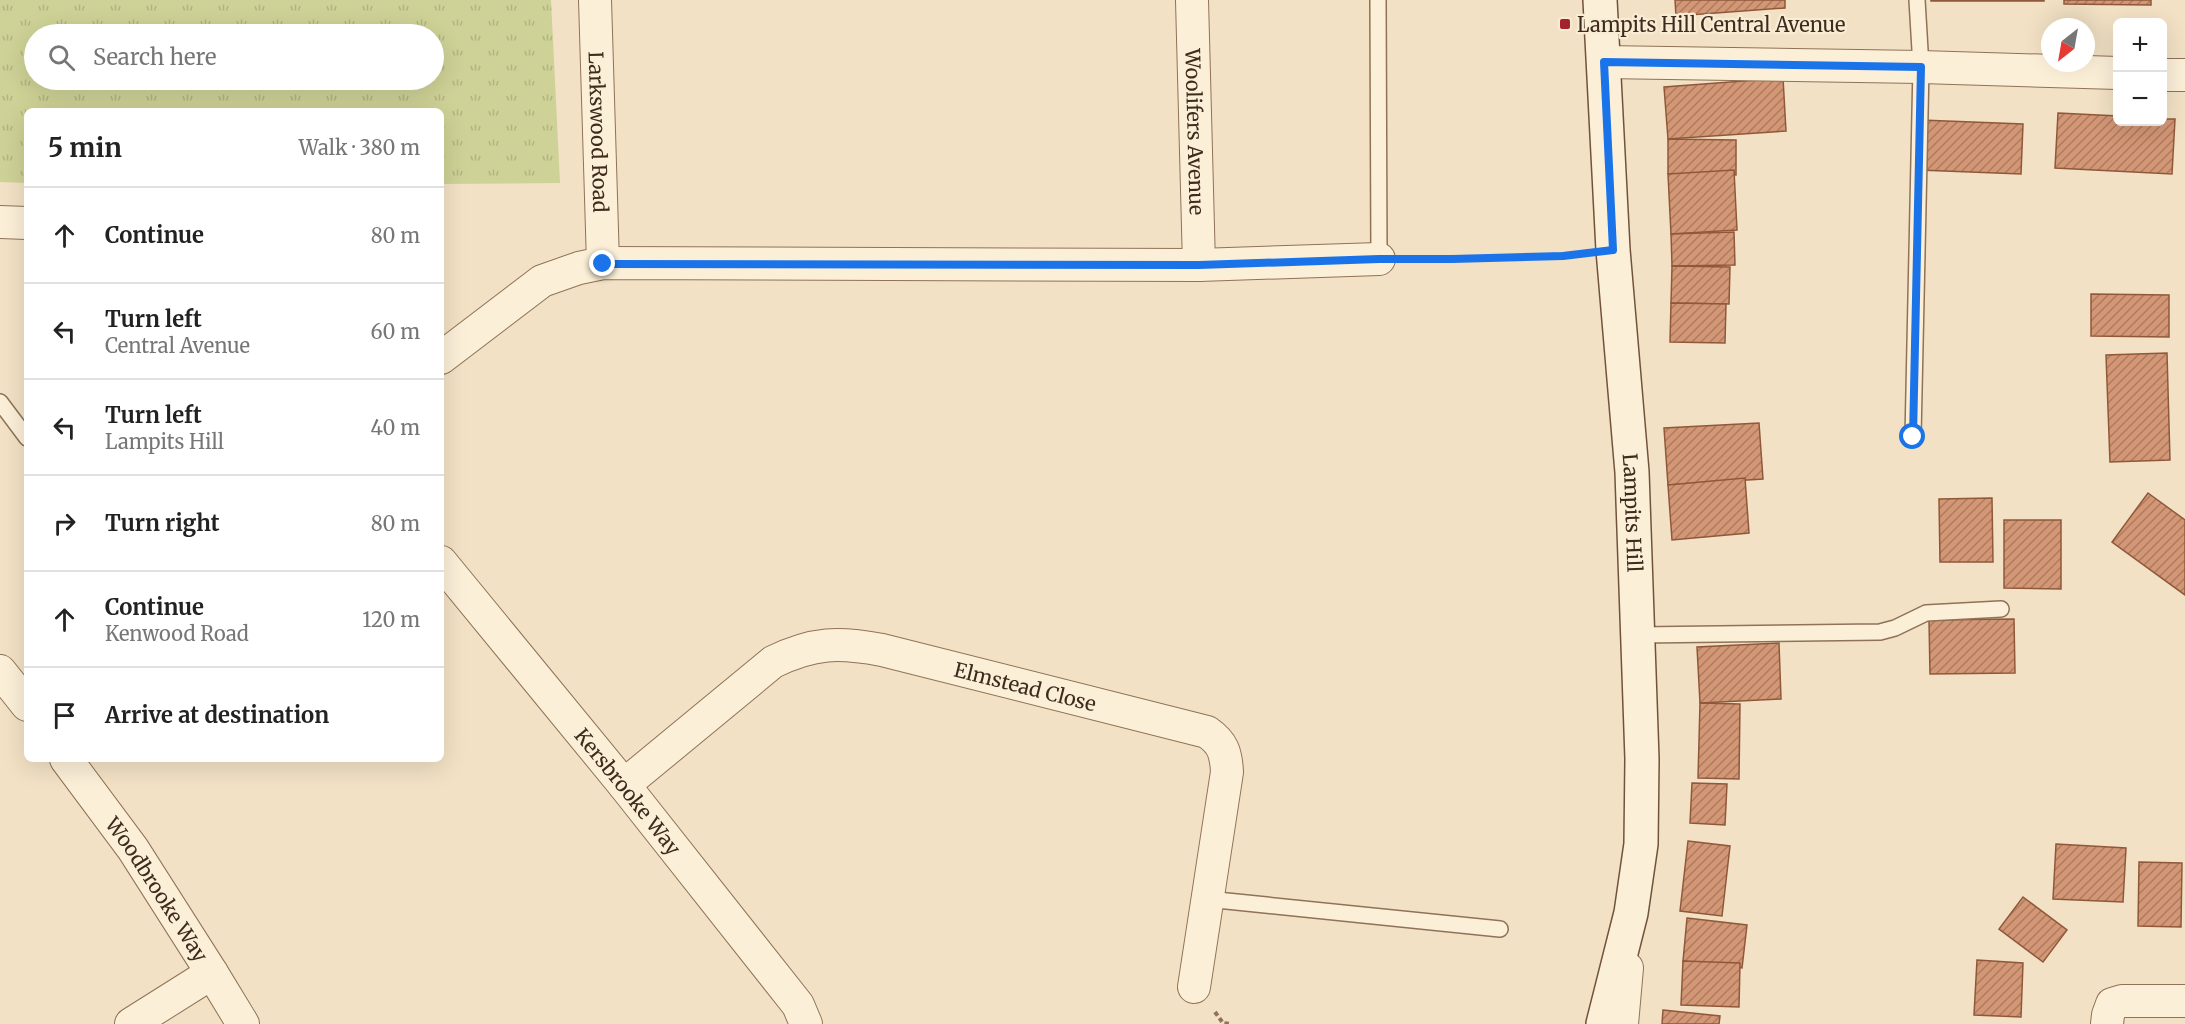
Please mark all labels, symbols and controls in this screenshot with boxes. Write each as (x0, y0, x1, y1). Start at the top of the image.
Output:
place label: Lampits Hill Central Avenue (1577, 12, 1845, 37)
marker: Lampits Hill Central Avenue (1558, 17, 1572, 31)
north arrow (2041, 18, 2095, 72)
map controls (2113, 18, 2167, 126)
button: + (2113, 18, 2167, 72)
search box (24, 24, 444, 90)
icon: search (45, 41, 78, 74)
text: Search here (93, 43, 216, 71)
street label: Woolifers Avenue (1181, 47, 1210, 216)
street label: Larkswood Road (584, 51, 614, 213)
button: − (2113, 72, 2167, 126)
text: 5 min (48, 131, 122, 164)
text: Walk · 380 m (299, 135, 420, 160)
icon: ahead (48, 219, 81, 252)
text: Continue (105, 221, 204, 249)
text: 80 m (371, 223, 420, 248)
route end (589, 250, 615, 276)
text: Turn left (105, 305, 202, 333)
icon: left (48, 315, 81, 348)
text: 60 m (370, 319, 420, 344)
text: Central Avenue (105, 333, 250, 358)
text: Turn left (105, 401, 202, 429)
icon: left (48, 411, 81, 444)
text: 40 m (370, 415, 420, 440)
route start (1899, 423, 1925, 449)
text: Lampits Hill (105, 429, 224, 454)
street label: Lampits Hill (1618, 452, 1648, 573)
icon: right (48, 507, 81, 540)
text: Turn right (105, 509, 219, 537)
text: 80 m (371, 511, 420, 536)
text: Continue (105, 593, 204, 621)
icon: ahead (48, 603, 81, 636)
text: 120 m (362, 607, 420, 632)
text: Kenwood Road (105, 621, 249, 646)
street label: Elmstead Close (952, 656, 1099, 716)
icon: arrive (48, 699, 81, 732)
text: Arrive at destination (105, 701, 329, 729)
street label: Kersbrooke Way (570, 723, 687, 860)
street label: Woodbrooke Way (100, 811, 214, 966)

